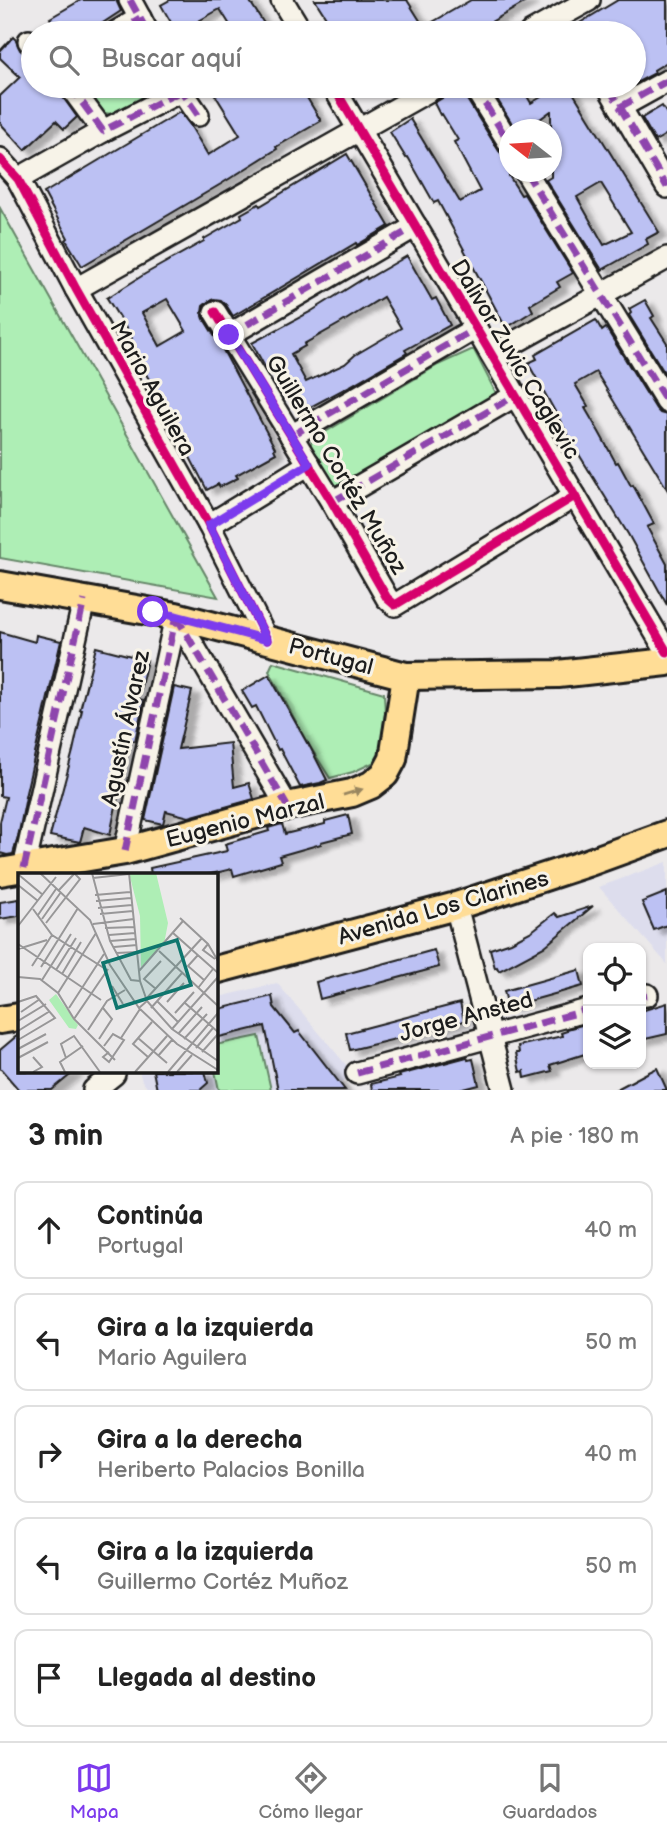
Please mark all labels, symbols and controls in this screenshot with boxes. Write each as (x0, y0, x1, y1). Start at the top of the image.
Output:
search box (21, 21, 646, 98)
icon: search (45, 41, 83, 79)
text: Buscar aquí (101, 44, 242, 75)
north arrow (499, 119, 562, 182)
street label: Dalivor Zuvic Caglevic (444, 254, 586, 465)
street label: Mario Aguilera (103, 316, 201, 461)
route end (213, 319, 244, 350)
street label: Guillermo Cortéz Muñoz (260, 350, 413, 580)
route start (137, 596, 168, 627)
street label: Portugal (285, 632, 376, 682)
street label: Agustín Álvarez (96, 647, 156, 809)
one-way arrow (342, 786, 363, 796)
street label: Eugenio Marzal (163, 788, 327, 854)
street label: Avenida Los Clarines (335, 864, 552, 951)
inset map (18, 873, 217, 1072)
map controls (583, 943, 646, 1069)
button: locate (583, 943, 646, 1006)
street label: Jorge Ansted (396, 986, 536, 1048)
button: layers (583, 1006, 646, 1069)
text: 3 min (28, 1118, 103, 1154)
text: A pie · 180 m (510, 1122, 639, 1150)
text: Continúa (97, 1201, 204, 1232)
icon: ahead (30, 1211, 68, 1249)
text: 40 m (584, 1216, 637, 1244)
text: Portugal (97, 1232, 183, 1260)
text: Gira a la izquierda (97, 1313, 314, 1344)
icon: left (30, 1323, 68, 1361)
text: 50 m (585, 1328, 637, 1356)
text: Mario Aguilera (97, 1344, 247, 1372)
text: Gira a la derecha (97, 1425, 303, 1456)
icon: right (30, 1435, 68, 1473)
text: 40 m (584, 1440, 637, 1468)
text: Heriberto Palacios Bonilla (97, 1456, 365, 1484)
text: Gira a la izquierda (97, 1537, 314, 1568)
icon: left (30, 1547, 68, 1585)
text: 50 m (585, 1552, 637, 1580)
text: Guillermo Cortéz Muñoz (97, 1568, 348, 1596)
icon: arrive (30, 1659, 68, 1697)
text: Llegada al destino (97, 1663, 316, 1694)
tab: Mapa (70, 1759, 119, 1824)
tab: Cómo llegar (258, 1759, 363, 1824)
tab: Guardados (502, 1759, 597, 1824)

